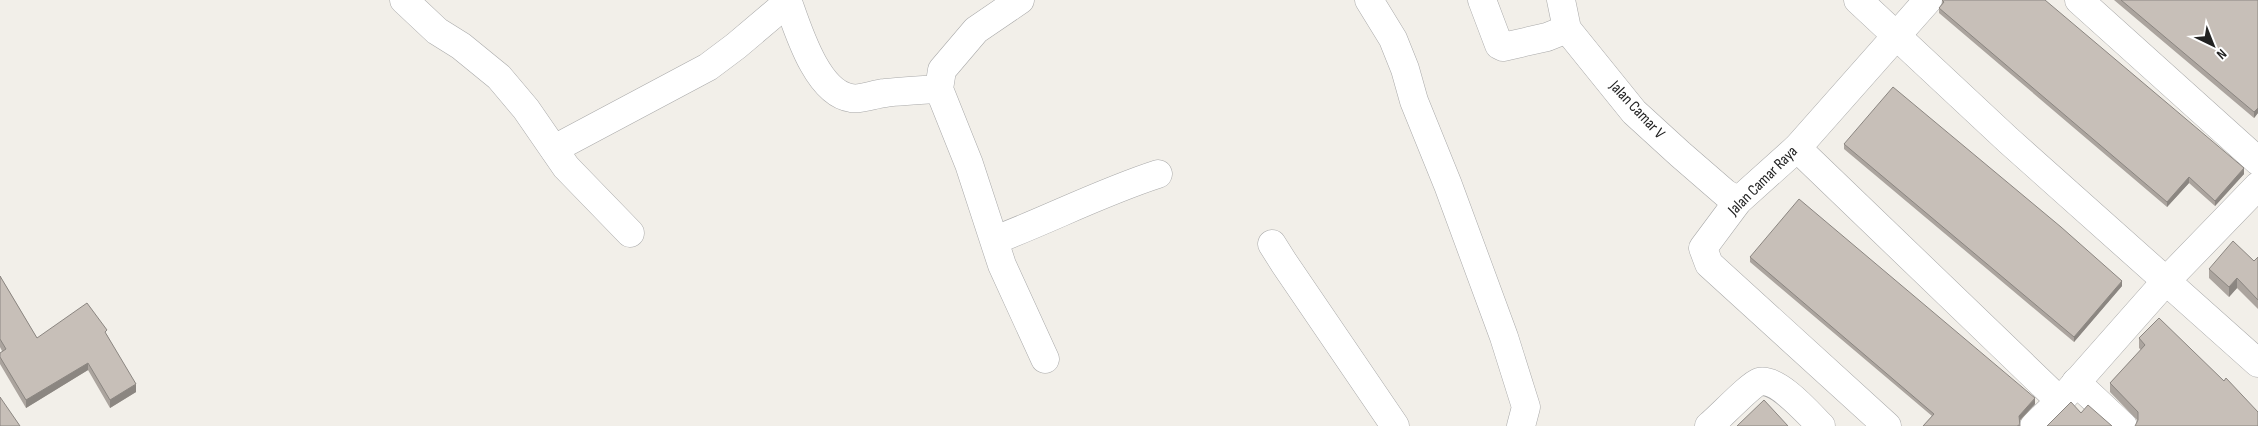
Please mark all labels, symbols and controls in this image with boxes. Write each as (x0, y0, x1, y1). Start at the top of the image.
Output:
north arrow (2188, 20, 2238, 70)
text: N (2213, 45, 2230, 63)
street label: Jalan Camar V (1605, 76, 1669, 144)
street label: Jalan Camar Raya (1724, 142, 1802, 220)

